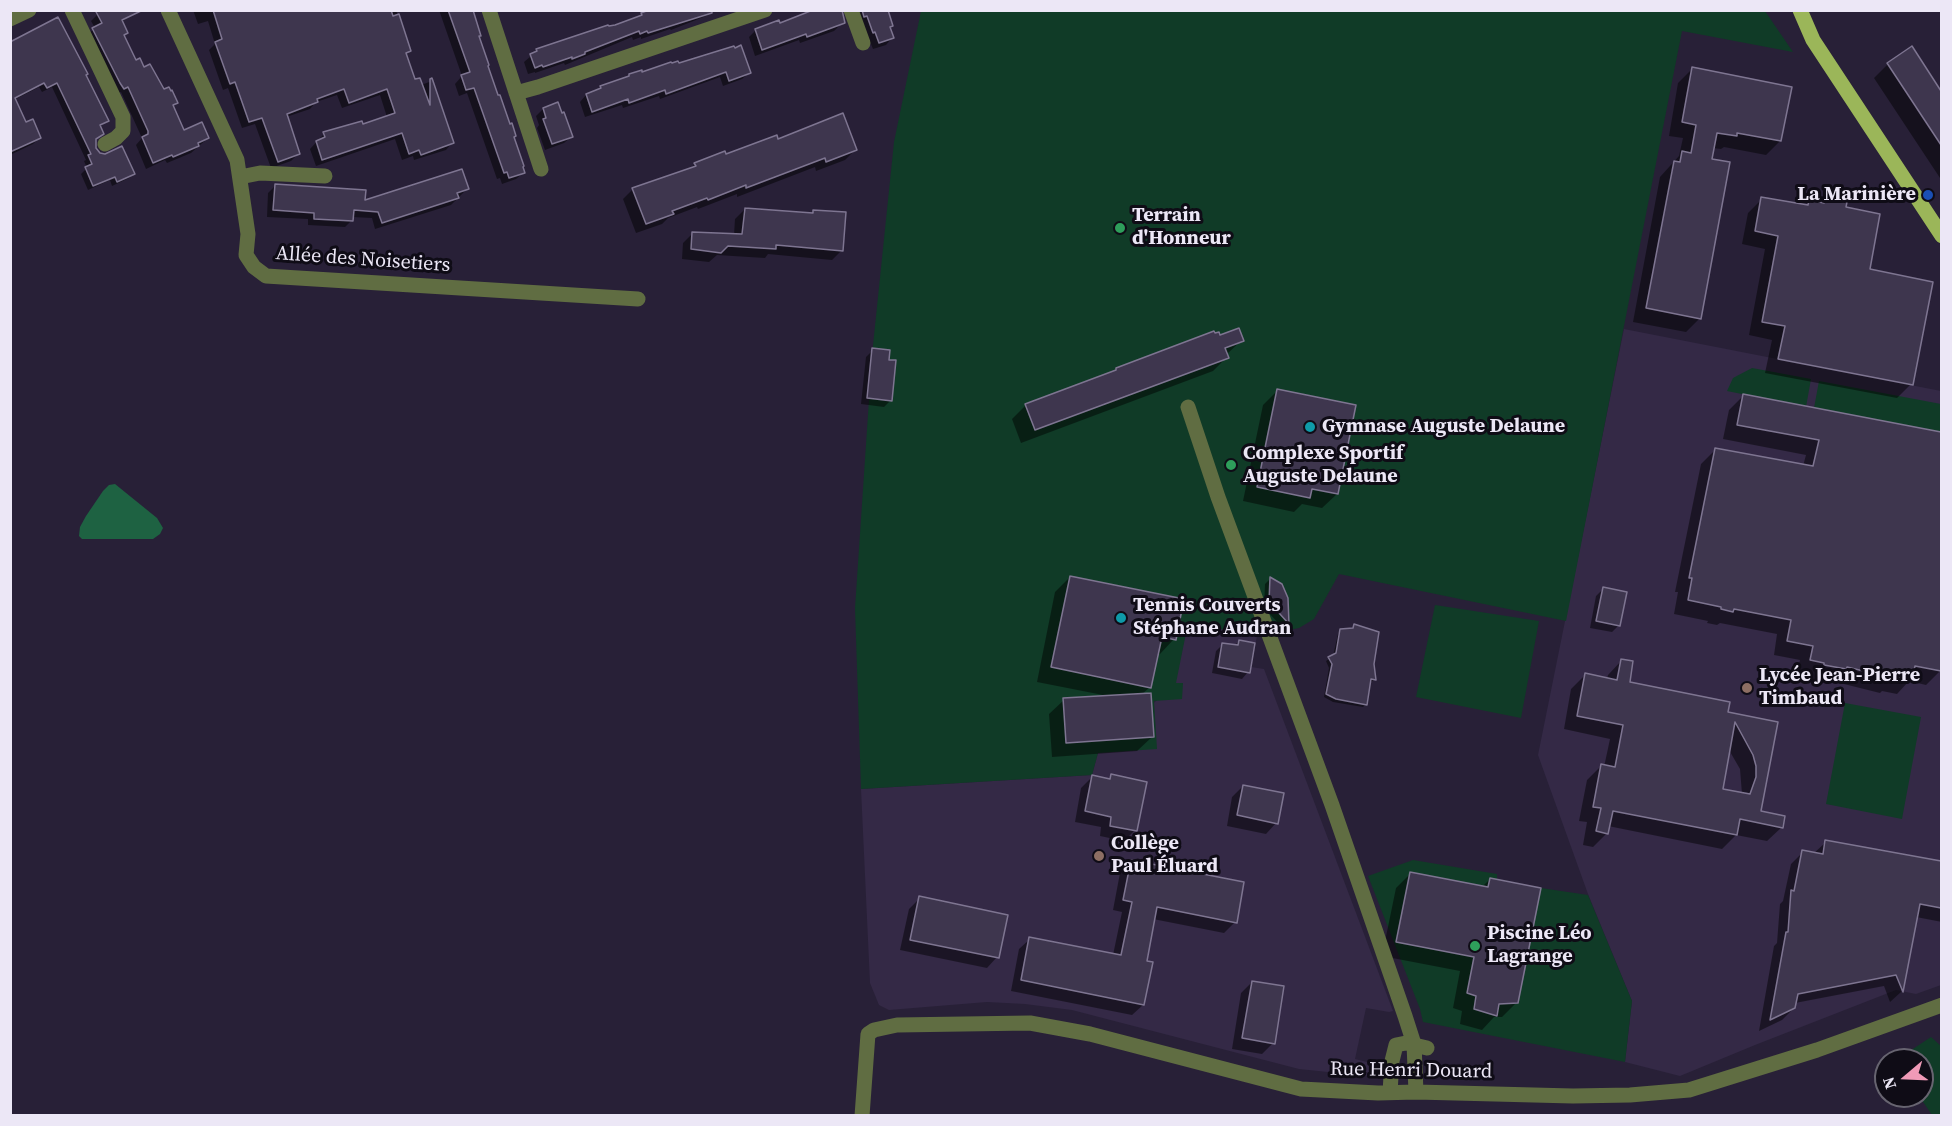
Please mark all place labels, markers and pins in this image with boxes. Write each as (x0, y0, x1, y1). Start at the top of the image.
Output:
place label: La Marinière (1797, 183, 1916, 207)
marker: La Marinière (1921, 188, 1935, 202)
place label: Terrain d'Honneur (1132, 204, 1231, 251)
marker: Terrain d'Honneur (1113, 221, 1127, 235)
place label: Gymnase Auguste Delaune (1322, 415, 1565, 439)
marker: Gymnase Auguste Delaune (1303, 420, 1317, 434)
place label: Complexe Sportif Auguste Delaune (1243, 442, 1403, 489)
marker: Complexe Sportif Auguste Delaune (1224, 458, 1238, 472)
place label: Tennis Couverts Stéphane Audran (1133, 594, 1291, 641)
marker: Tennis Couverts Stéphane Audran (1114, 611, 1128, 625)
place label: Lycée Jean-Pierre Timbaud (1759, 664, 1920, 711)
marker: Lycée Jean-Pierre Timbaud (1740, 681, 1754, 695)
place label: Collège Paul Éluard (1111, 832, 1218, 879)
marker: Collège Paul Éluard (1092, 849, 1106, 863)
place label: Piscine Léo Lagrange (1487, 922, 1592, 969)
marker: Piscine Léo Lagrange (1468, 939, 1482, 953)

